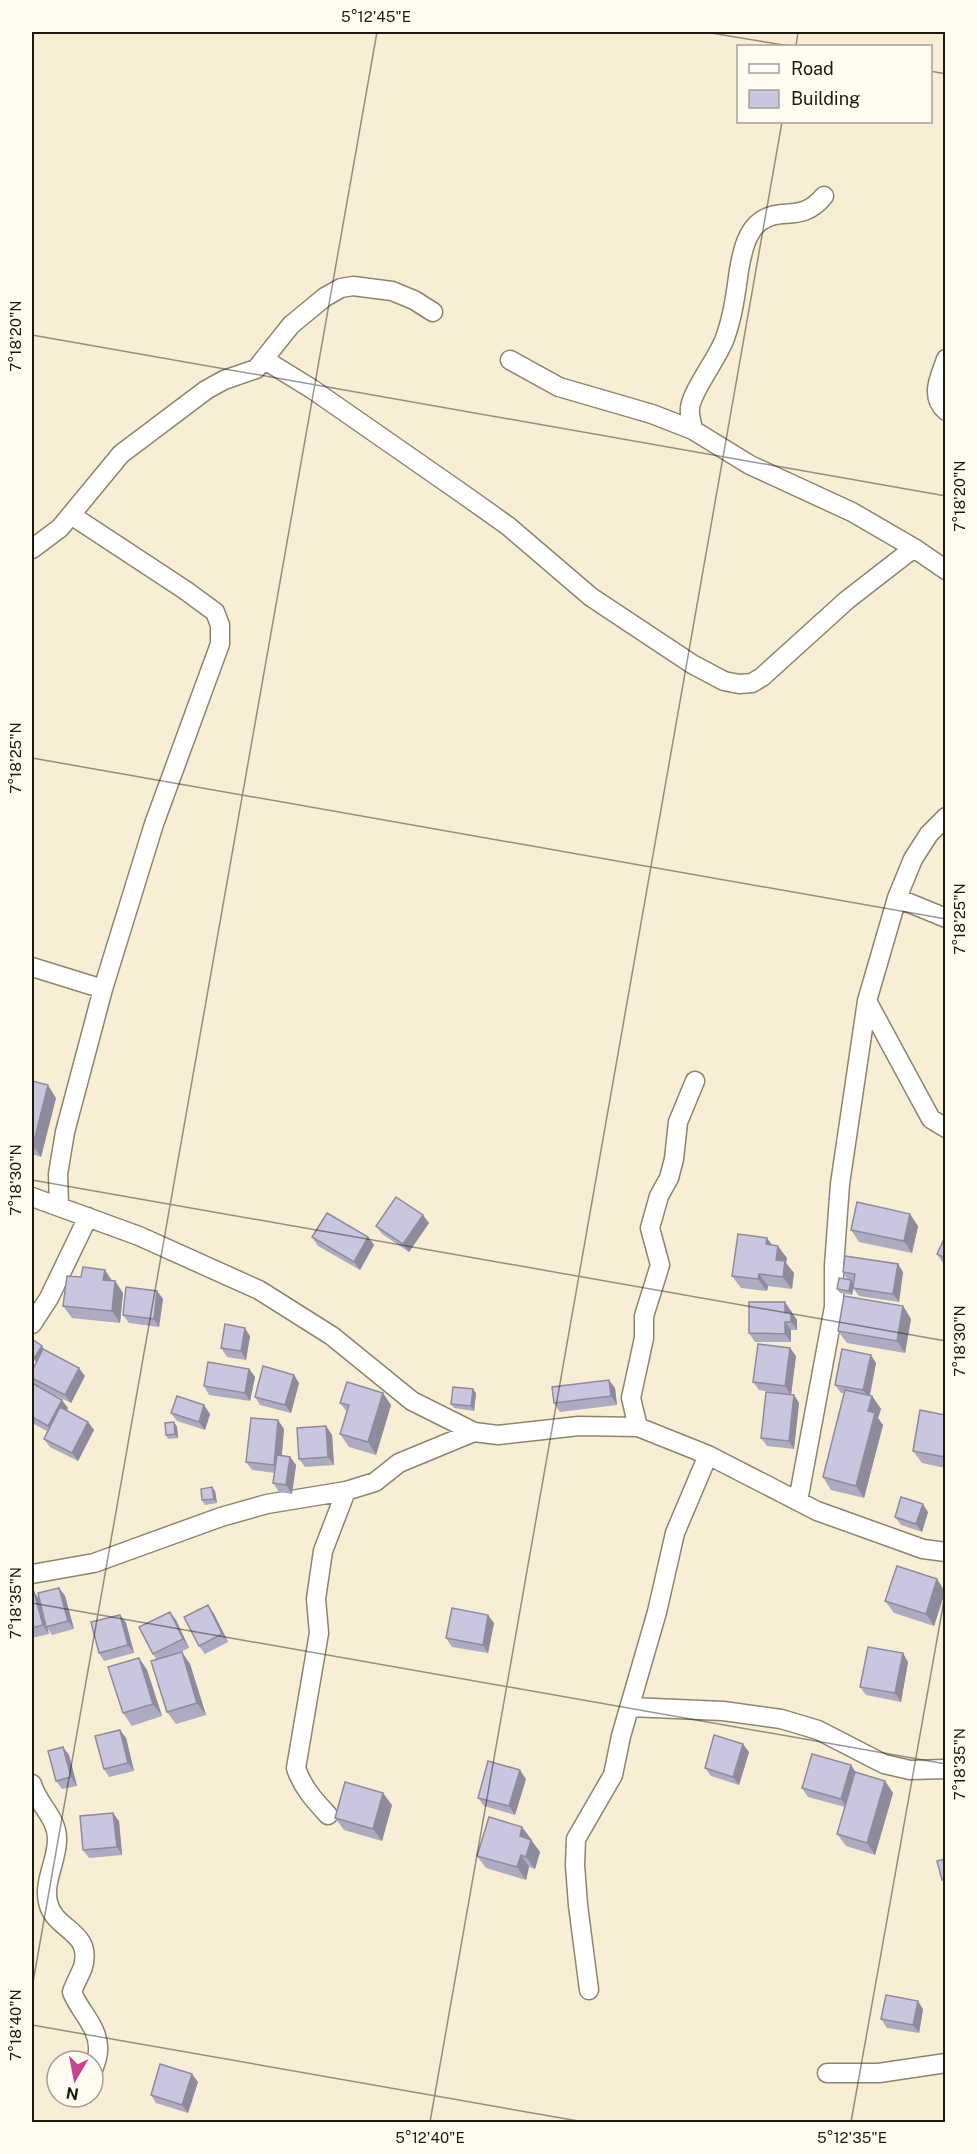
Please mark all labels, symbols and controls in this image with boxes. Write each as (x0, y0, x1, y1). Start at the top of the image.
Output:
text: 5°12'45"E (341, 8, 411, 25)
legend (737, 45, 932, 123)
text: Road (791, 58, 834, 79)
text: Building (791, 88, 860, 109)
text: 7°18'20"N (7, 300, 24, 372)
text: 7°18'20"N (951, 460, 968, 532)
text: 7°18'25"N (7, 722, 24, 794)
text: 7°18'25"N (951, 883, 968, 955)
text: 7°18'30"N (7, 1144, 24, 1216)
text: 7°18'30"N (951, 1305, 968, 1377)
text: 7°18'35"N (7, 1567, 24, 1639)
text: 7°18'35"N (951, 1728, 968, 1800)
text: 7°18'40"N (7, 1989, 24, 2061)
north arrow (45, 2049, 105, 2109)
text: N (65, 2083, 80, 2104)
text: 5°12'40"E (395, 2129, 465, 2146)
text: 5°12'35"E (817, 2129, 887, 2146)

